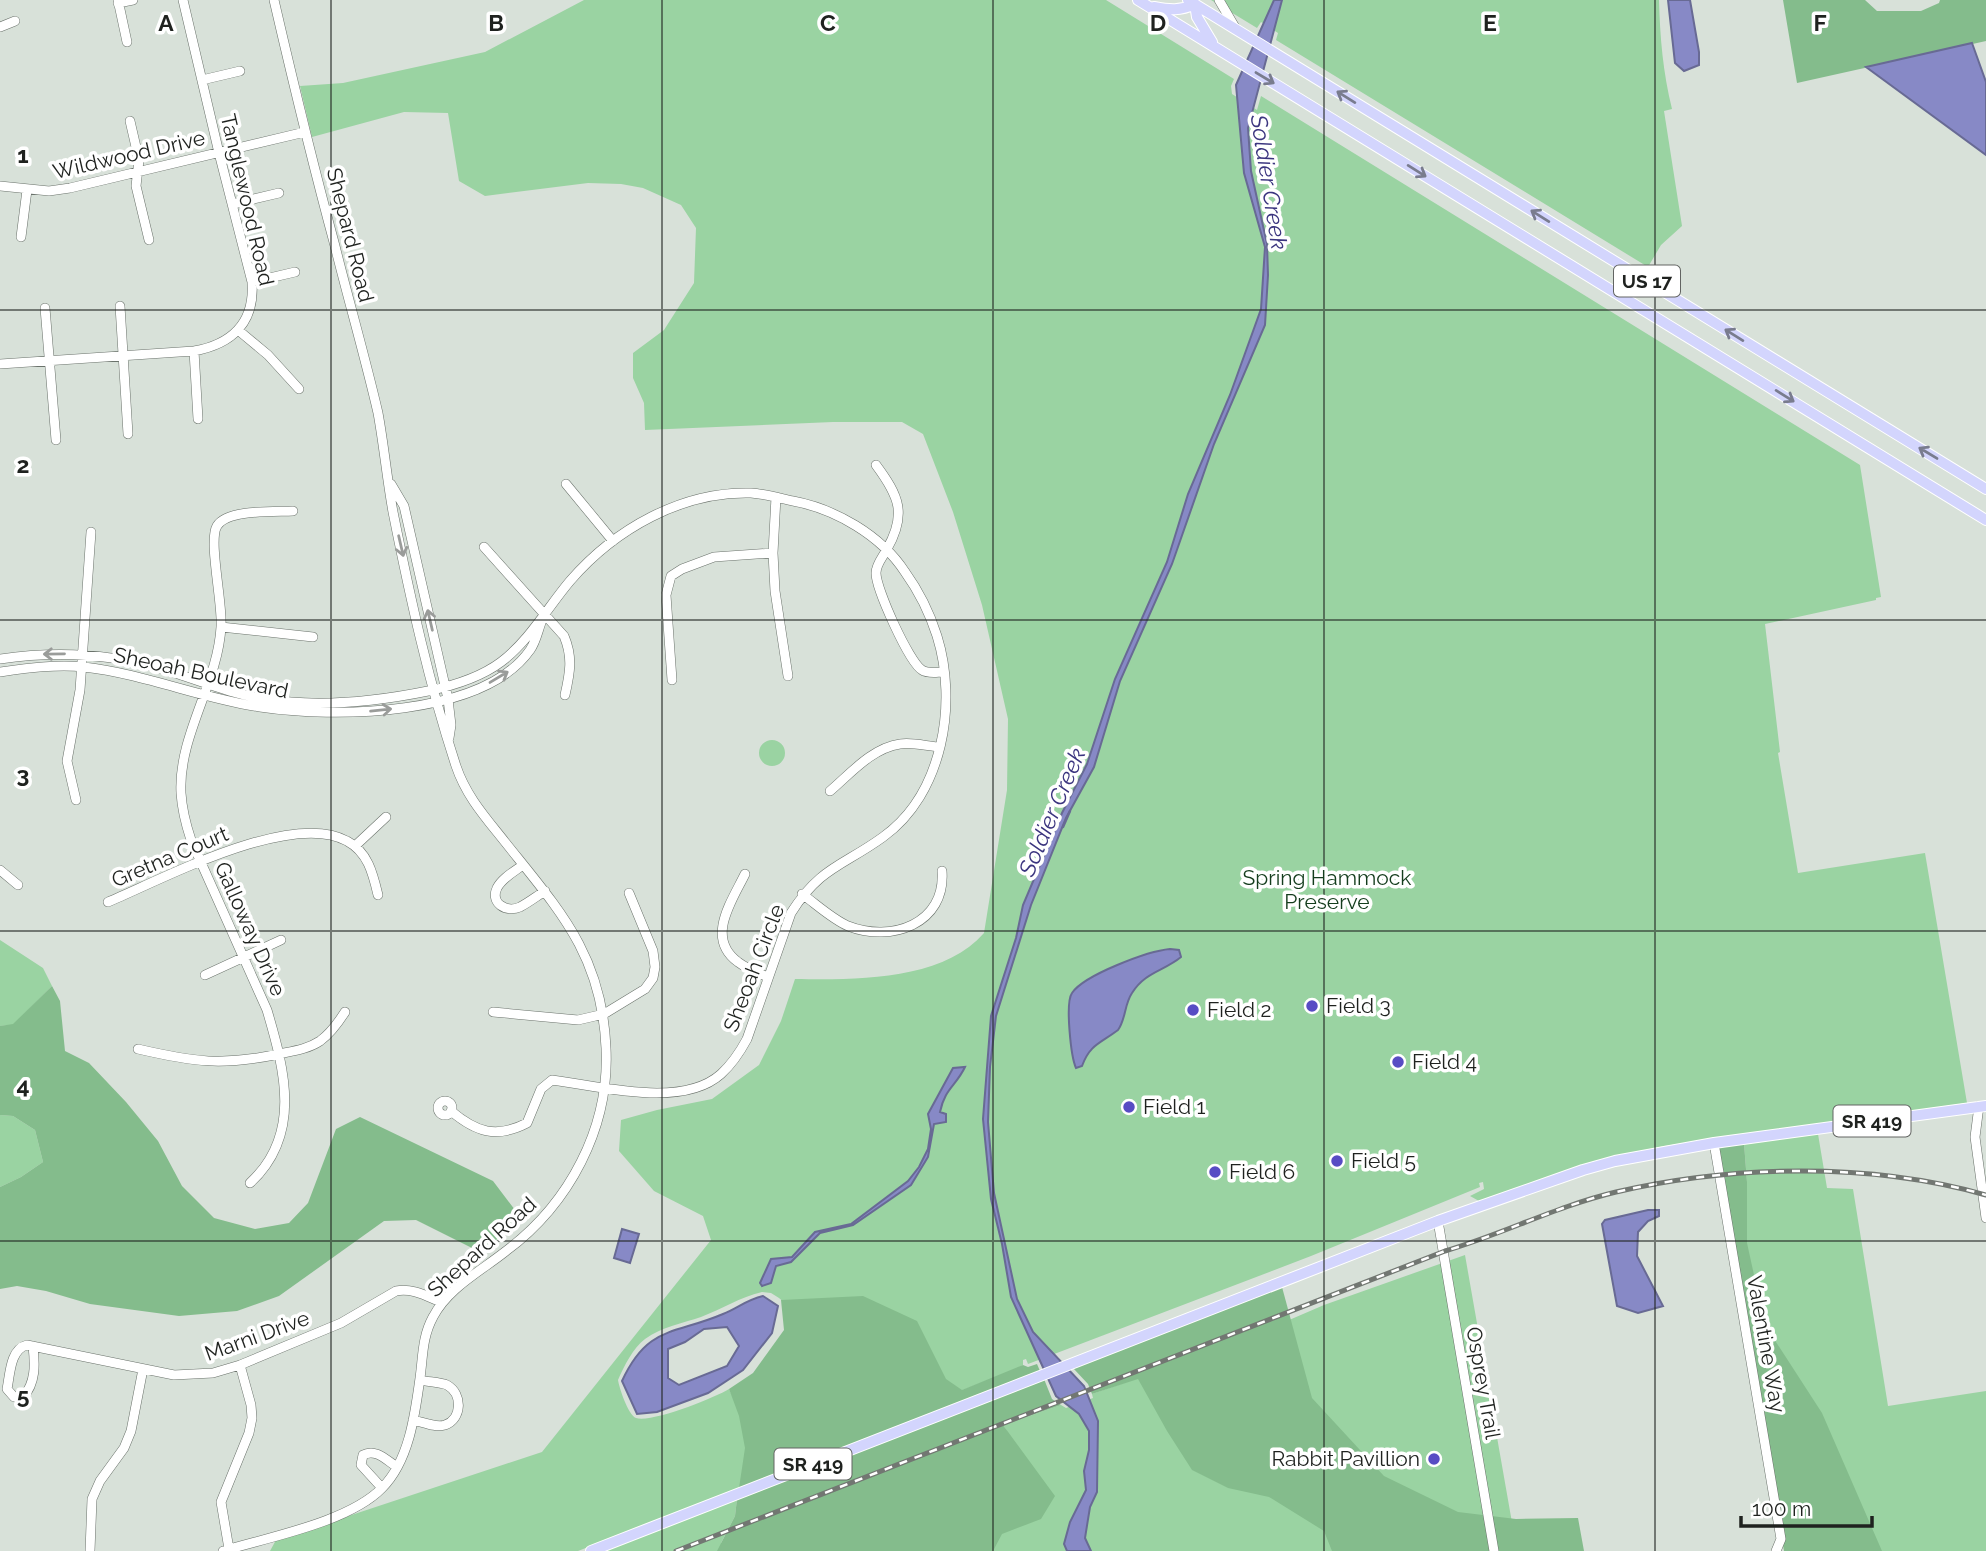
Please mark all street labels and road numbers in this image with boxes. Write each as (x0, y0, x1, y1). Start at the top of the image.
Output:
street label: Tanglewood Road (216, 112, 279, 288)
street label: Wildwood Drive (50, 125, 207, 184)
street label: Shepard Road (322, 165, 379, 305)
road number: US 17 (1614, 266, 1680, 296)
street label: Sheoah Boulevard (111, 642, 291, 703)
street label: Gretna Court (108, 821, 232, 892)
street label: Galloway Drive (210, 858, 291, 1000)
street label: Sheoah Circle (718, 901, 789, 1035)
road number: SR 419 (1834, 1106, 1910, 1136)
street label: Shepard Road (422, 1191, 541, 1302)
street label: Valentine Way (1742, 1273, 1791, 1415)
street label: Marni Drive (201, 1305, 313, 1366)
street label: Osprey Trail (1461, 1325, 1506, 1441)
road number: SR 419 (774, 1448, 852, 1480)

